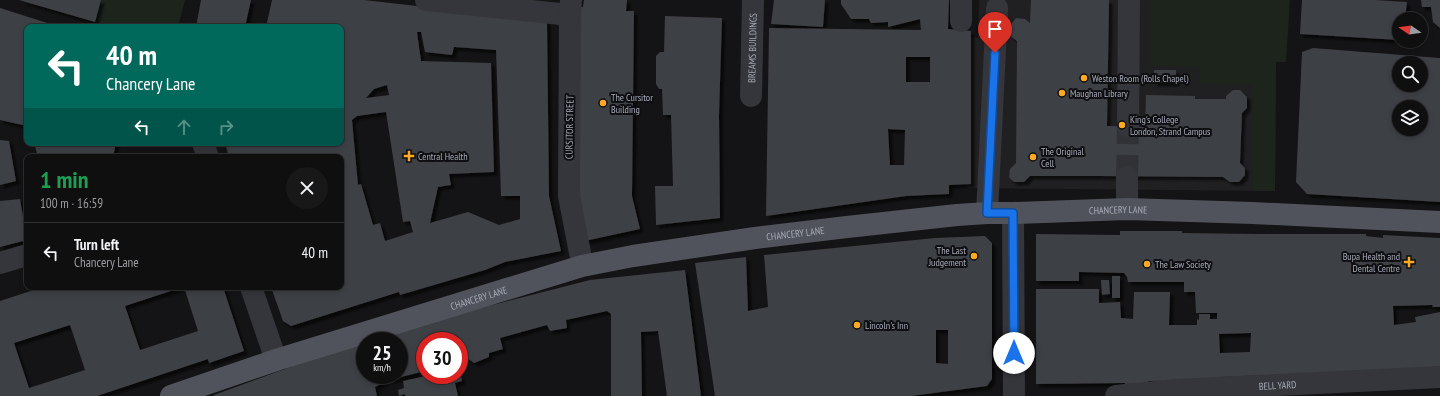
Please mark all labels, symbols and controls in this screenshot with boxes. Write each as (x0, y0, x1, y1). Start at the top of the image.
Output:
pin (978, 12, 1012, 53)
north arrow (1392, 12, 1428, 48)
map controls (1392, 12, 1428, 136)
street label: BREAMS BUILDINGS (745, 13, 760, 83)
icon: arrive (984, 18, 1006, 40)
text: 40 m (106, 36, 157, 73)
icon: left (40, 40, 92, 92)
button: search (1392, 56, 1428, 92)
text: Chancery Lane (106, 72, 196, 95)
place label: Weston Room (Rolls Chapel) (1092, 72, 1189, 85)
marker: Weston Room (Rolls Chapel) (1079, 73, 1089, 83)
place label: Maughan Library (1070, 87, 1128, 100)
marker: Maughan Library (1057, 88, 1067, 98)
place label: The Cursitor Building (611, 91, 653, 116)
street label: CURSITOR STREET (562, 94, 577, 159)
marker: The Cursitor Building (598, 98, 608, 108)
button: layers (1392, 100, 1428, 136)
place label: King's College London, Strand Campus (1130, 113, 1211, 138)
icon: left (131, 116, 153, 138)
icon: ahead (173, 116, 195, 138)
icon: right (215, 116, 237, 138)
marker: King's College London, Strand Campus (1117, 120, 1127, 130)
place label: The Original Cell (1041, 145, 1084, 170)
marker: Central Health (403, 150, 415, 162)
place label: Central Health (418, 150, 468, 163)
marker: The Original Cell (1028, 152, 1038, 162)
text: 1 min (40, 164, 88, 195)
button: close (286, 167, 328, 209)
text: 100 m · 16:59 (40, 195, 103, 212)
street label: CHANCERY LANE (1089, 203, 1148, 217)
street label: CHANCERY LANE (766, 224, 825, 244)
text: Turn left (74, 235, 119, 254)
icon: left (40, 242, 62, 264)
text: 40 m (302, 243, 328, 262)
place label: The Last Judgement (928, 244, 966, 269)
place label: Bupa Health and Dental Centre (1343, 250, 1400, 275)
marker: The Last Judgement (969, 251, 979, 261)
text: Chancery Lane (74, 254, 139, 271)
marker: Bupa Health and Dental Centre (1403, 256, 1415, 268)
place label: The Law Society (1155, 258, 1211, 271)
marker: The Law Society (1142, 259, 1152, 269)
street label: CHANCERY LANE (449, 283, 509, 313)
place label: Lincoln's Inn (865, 319, 908, 332)
marker: Lincoln's Inn (852, 320, 862, 330)
speed limit sign: 30 (416, 332, 468, 384)
position arrow (993, 332, 1035, 374)
text: 25 (372, 340, 392, 366)
text: km/h (373, 361, 391, 374)
street label: BELL YARD (1258, 378, 1297, 393)

